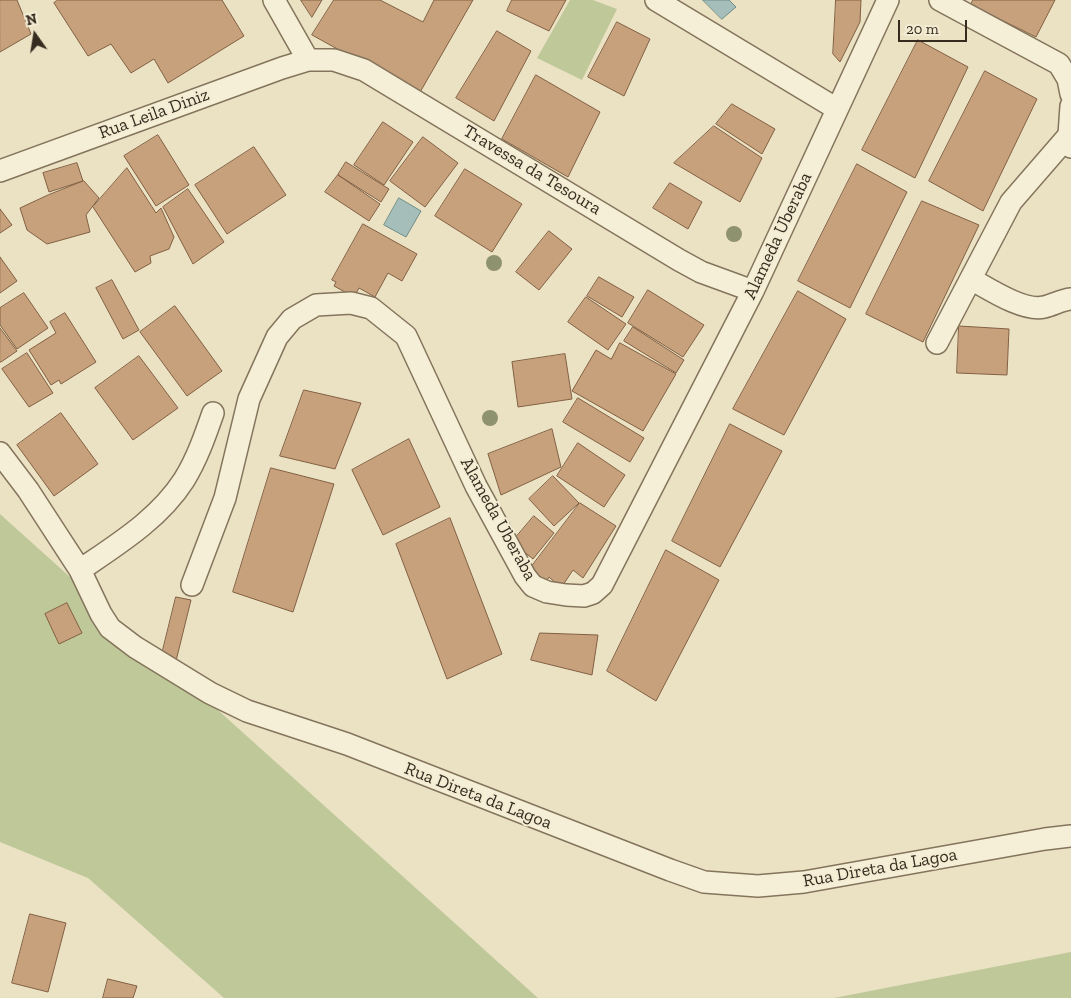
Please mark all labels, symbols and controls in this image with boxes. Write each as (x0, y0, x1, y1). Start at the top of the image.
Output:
north arrow (10, 10, 60, 60)
text: N (24, 10, 39, 29)
scale bar (901, 10, 970, 42)
text: 20 m (906, 20, 939, 38)
street label: Rua Leila Diniz (96, 84, 212, 144)
street label: Travessa da Tesoura (459, 120, 605, 220)
street label: Alameda Uberaba (739, 169, 817, 303)
street label: Alameda Uberaba (455, 454, 541, 584)
street label: Rua Direta da Lagoa (401, 758, 555, 834)
street label: Rua Direta da Lagoa (801, 844, 959, 892)

